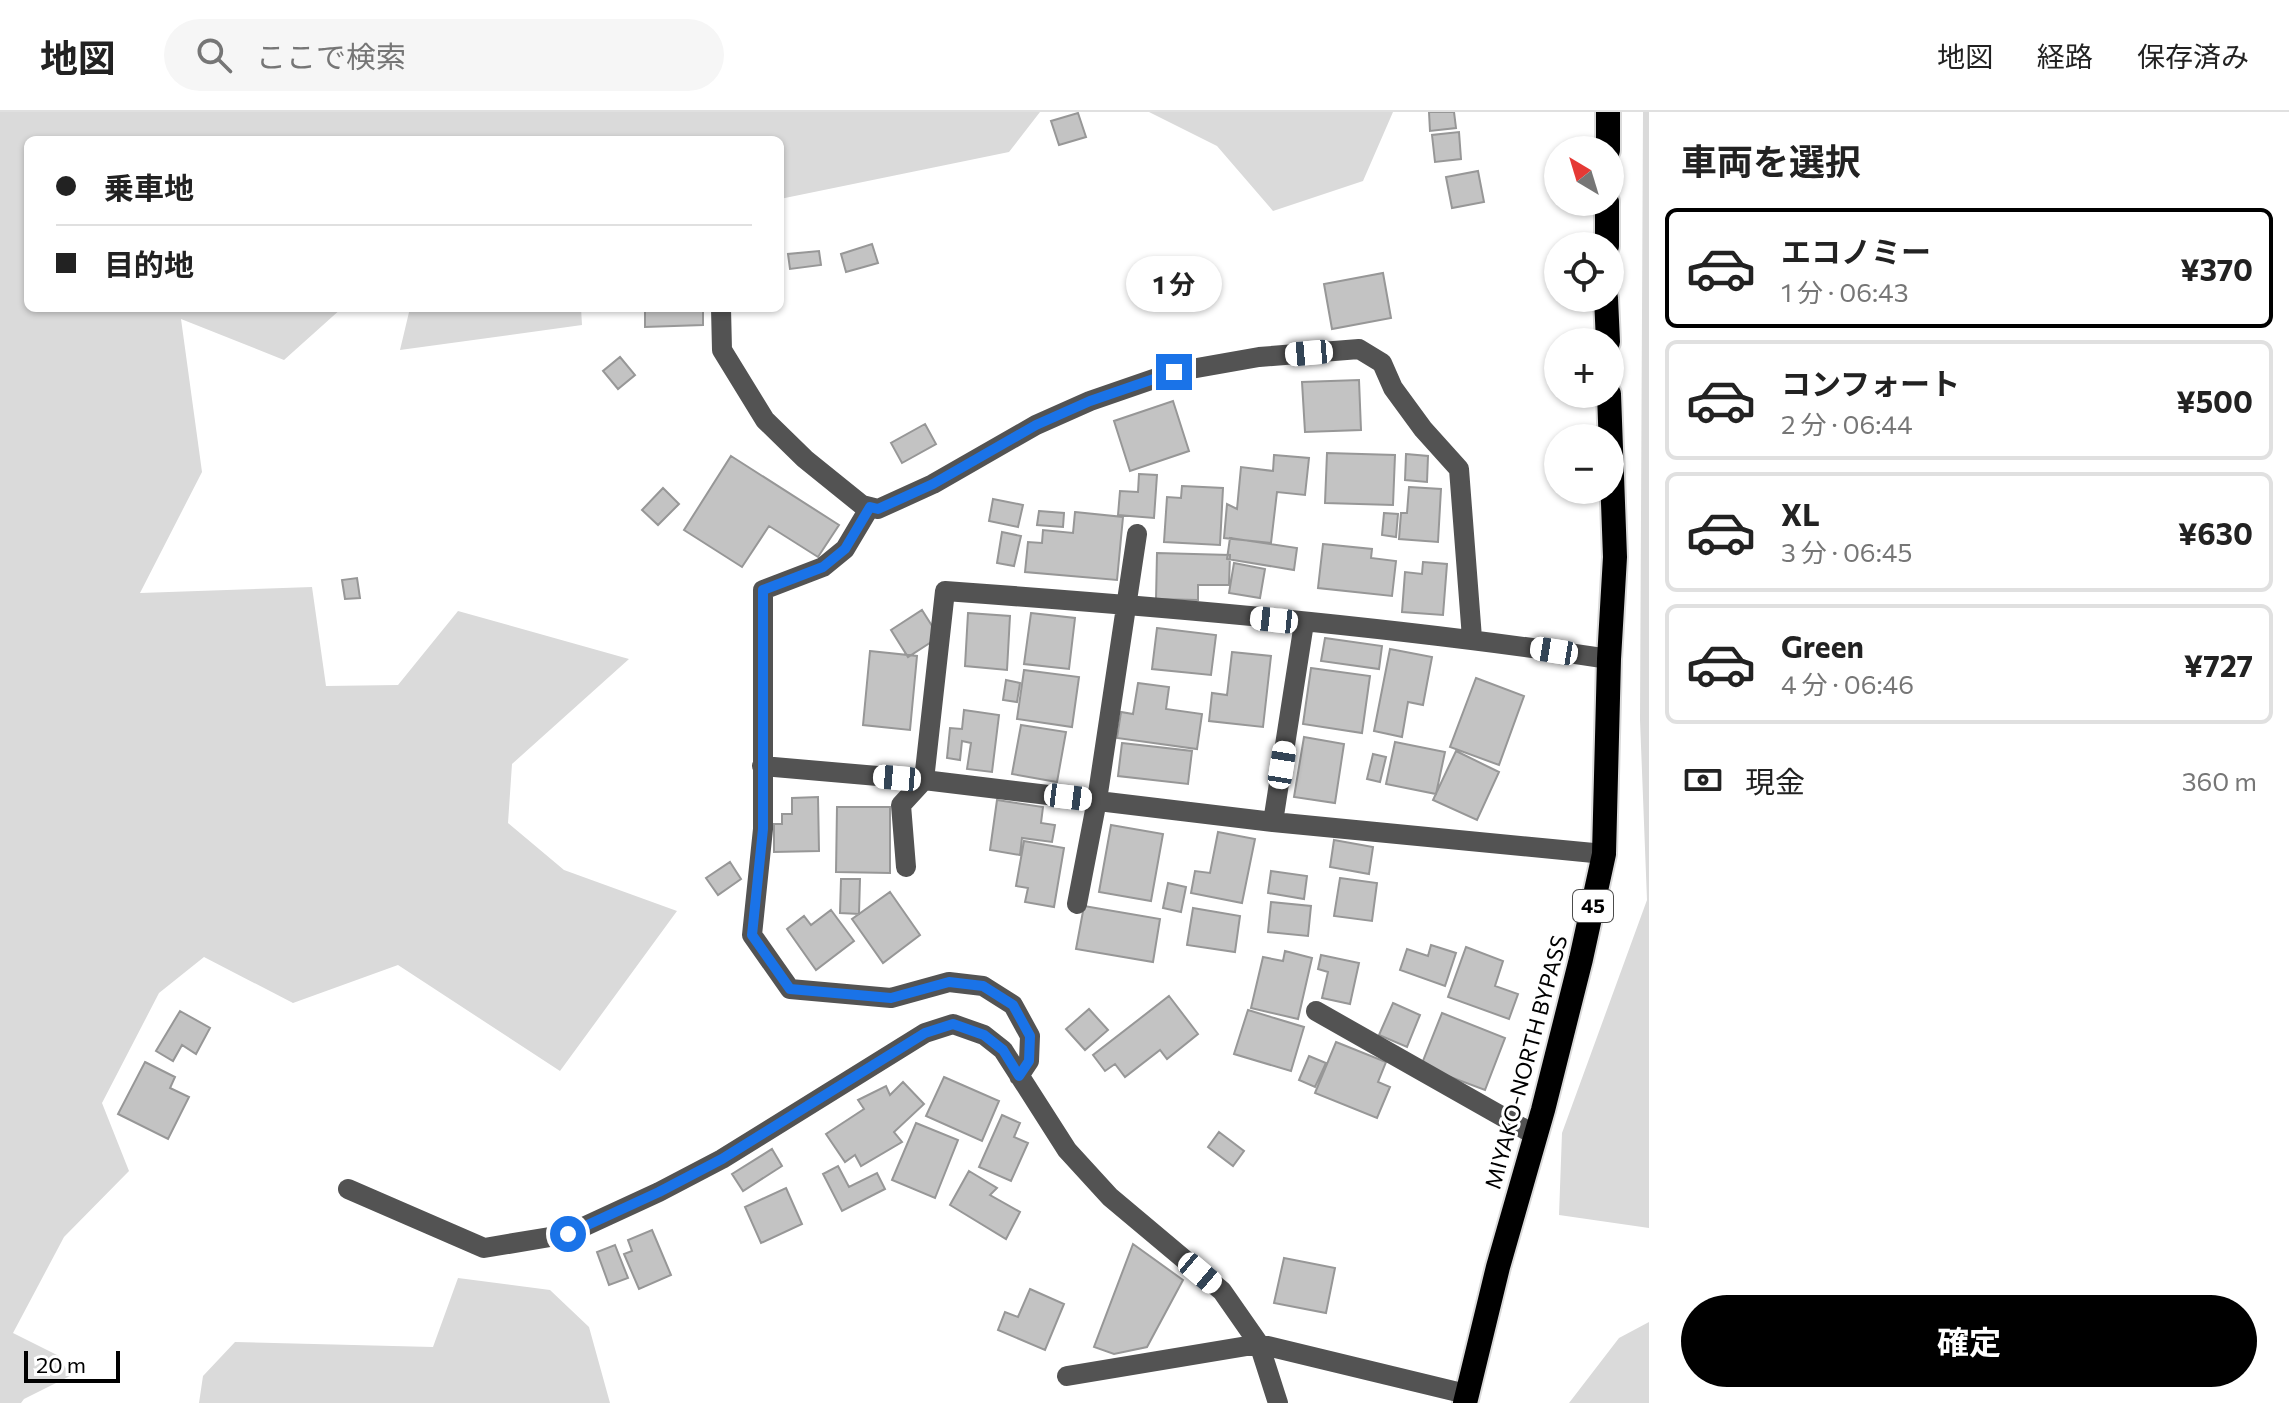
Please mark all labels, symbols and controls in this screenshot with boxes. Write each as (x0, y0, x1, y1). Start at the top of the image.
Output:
search box (164, 19, 724, 91)
text: 地図 (40, 33, 116, 80)
icon: search (192, 33, 236, 77)
text: ここで検索 (256, 37, 406, 74)
text: 地図 (1937, 39, 1993, 73)
text: 経路 (2037, 39, 2093, 73)
text: 保存済み (2137, 39, 2249, 73)
north arrow (1544, 136, 1624, 216)
map controls (1544, 136, 1624, 504)
text: 車両を選択 (1681, 138, 1861, 182)
text: 乗車地 (104, 168, 194, 205)
button: locate (1544, 232, 1624, 312)
icon: car (1685, 232, 1757, 304)
text: エコノミー (1781, 232, 1931, 269)
text: 目的地 (104, 245, 194, 282)
text: ¥370 (2180, 250, 2253, 287)
callout: 1 分 (1126, 256, 1222, 312)
text: 1 分 (1153, 268, 1195, 299)
text: 1 分 · 06:43 (1781, 276, 1909, 307)
button: + (1544, 328, 1624, 408)
car (1284, 339, 1334, 367)
route end (1156, 354, 1192, 390)
icon: car (1685, 364, 1757, 436)
text: コンフォート (1781, 364, 1960, 401)
text: ¥500 (2176, 382, 2253, 419)
text: 2 分 · 06:44 (1781, 408, 1913, 439)
button: − (1544, 424, 1624, 504)
text: XL (1781, 495, 1820, 532)
icon: car (1685, 496, 1757, 568)
text: ¥630 (2178, 514, 2253, 551)
text: 3 分 · 06:45 (1781, 536, 1912, 567)
car (1249, 606, 1299, 634)
text: Green (1781, 627, 1864, 664)
icon: car (1685, 628, 1757, 700)
car (1528, 635, 1580, 667)
text: ¥727 (2184, 646, 2253, 683)
text: 4 分 · 06:46 (1781, 668, 1914, 699)
car (1266, 739, 1298, 791)
icon: cash (1681, 758, 1725, 802)
text: 現金 (1745, 762, 1805, 799)
car (872, 764, 922, 792)
text: 360 m (2182, 765, 2257, 796)
car (1043, 782, 1093, 812)
road number: 45 (1573, 890, 1613, 922)
street label: MIYAKO-NORTH BYPASS (1479, 932, 1572, 1192)
route start (550, 1216, 586, 1252)
car (1174, 1248, 1226, 1298)
button: 確定 (1681, 1295, 2257, 1387)
scale bar (24, 1347, 120, 1383)
text: 20 m (36, 1351, 86, 1378)

